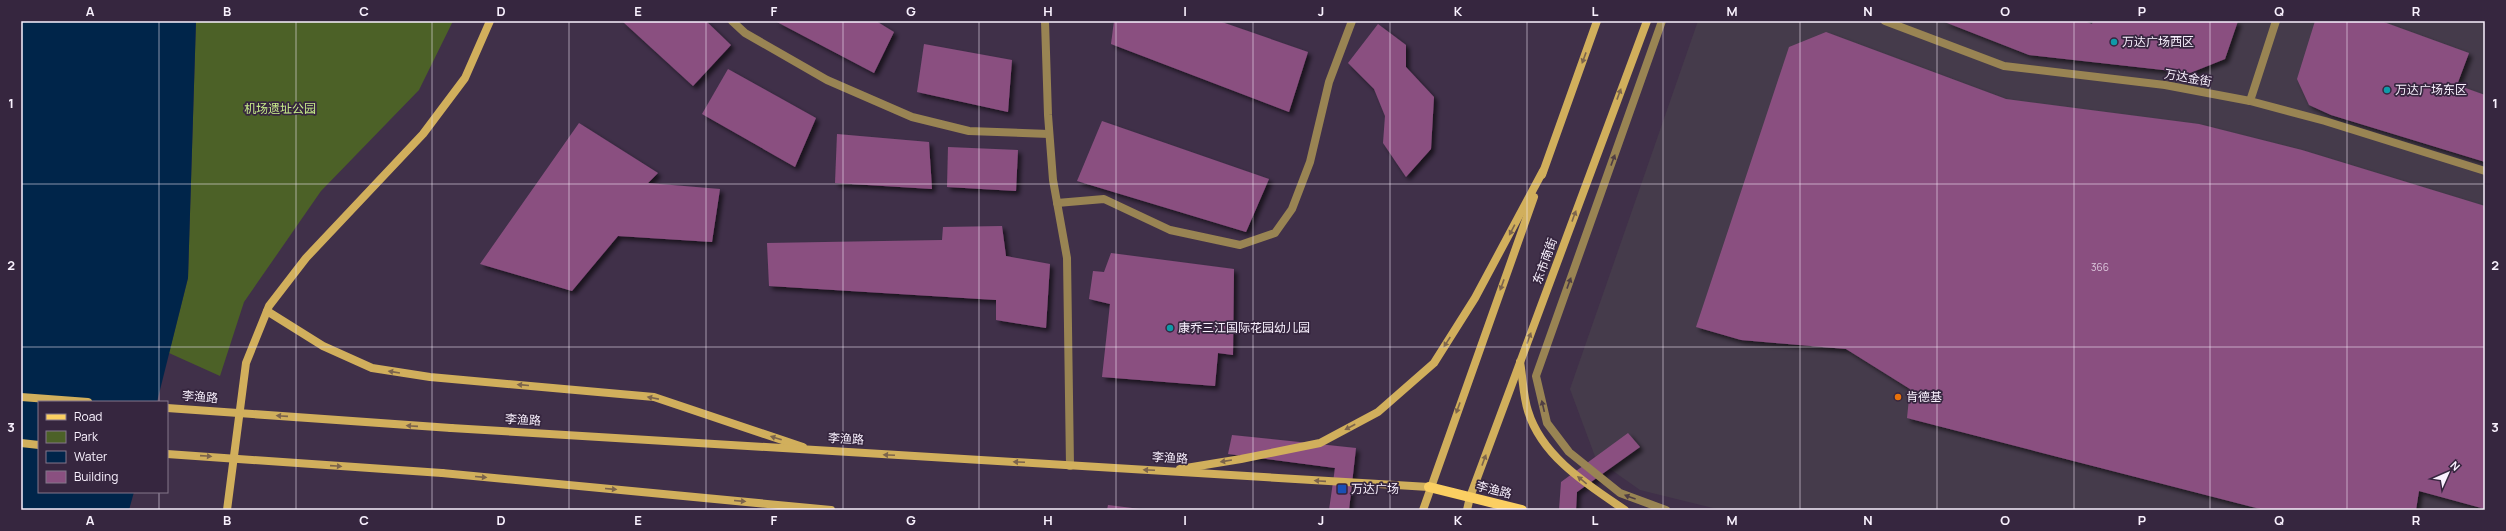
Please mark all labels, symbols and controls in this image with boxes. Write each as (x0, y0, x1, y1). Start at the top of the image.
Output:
text: A (86, 2, 95, 20)
text: B (223, 2, 231, 20)
text: C (359, 2, 369, 20)
text: D (496, 2, 506, 20)
text: E (634, 2, 642, 20)
text: F (771, 2, 778, 20)
text: G (906, 2, 916, 20)
text: H (1043, 2, 1053, 20)
text: I (1183, 2, 1187, 20)
text: J (1318, 2, 1324, 20)
text: K (1454, 2, 1463, 20)
text: L (1592, 2, 1599, 20)
text: M (1726, 2, 1738, 20)
text: N (1863, 2, 1873, 20)
text: O (2000, 2, 2010, 20)
text: P (2138, 2, 2146, 20)
text: Q (2274, 2, 2284, 20)
text: R (2412, 2, 2421, 20)
place label: 万达广场西区 (2122, 33, 2194, 50)
marker: 万达广场西区 (2109, 37, 2119, 47)
one-way arrow (1581, 52, 1587, 64)
street label: 万达金街 (2163, 65, 2213, 90)
place label: 万达广场东区 (2395, 81, 2467, 98)
marker: 万达广场东区 (2382, 85, 2392, 95)
one-way arrow (1617, 88, 1623, 100)
text: 1 (8, 94, 14, 112)
text: 1 (2492, 94, 2498, 112)
park label: 机场遗址公园 (244, 100, 316, 117)
one-way arrow (1610, 154, 1616, 166)
one-way arrow (1572, 210, 1578, 222)
one-way arrow (1508, 224, 1515, 236)
street label: 东市南街 (1528, 235, 1561, 286)
text: 2 (7, 256, 15, 274)
text: 2 (2491, 256, 2499, 274)
house number: 366 (2091, 260, 2109, 274)
one-way arrow (1566, 276, 1572, 288)
one-way arrow (1499, 280, 1505, 292)
place label: 康乔三江国际花园幼儿园 (1178, 319, 1310, 336)
marker: 康乔三江国际花园幼儿园 (1165, 323, 1175, 333)
one-way arrow (1526, 331, 1532, 343)
one-way arrow (1443, 336, 1450, 348)
one-way arrow (388, 368, 400, 374)
one-way arrow (517, 381, 529, 388)
street label: 李渔路 (181, 387, 219, 406)
place label: 肯德基 (1906, 388, 1942, 405)
marker: 肯德基 (1893, 392, 1903, 402)
one-way arrow (646, 394, 659, 400)
one-way arrow (1539, 400, 1545, 412)
legend (38, 401, 168, 493)
one-way arrow (1454, 402, 1460, 414)
text: Road (74, 408, 102, 425)
street label: 李渔路 (505, 410, 541, 429)
one-way arrow (276, 413, 288, 420)
text: 3 (7, 418, 15, 436)
text: 3 (2491, 418, 2499, 436)
one-way arrow (406, 422, 418, 429)
one-way arrow (1344, 423, 1356, 430)
text: Park (74, 428, 99, 445)
street label: 李渔路 (828, 429, 864, 448)
one-way arrow (770, 435, 782, 441)
text: Water (74, 448, 108, 465)
street label: 李渔路 (1152, 448, 1188, 467)
one-way arrow (883, 451, 895, 458)
one-way arrow (200, 453, 212, 460)
one-way arrow (1481, 453, 1487, 465)
north arrow (2428, 453, 2468, 493)
text: N (2447, 457, 2464, 474)
one-way arrow (1013, 459, 1025, 466)
one-way arrow (1220, 459, 1232, 465)
one-way arrow (330, 462, 342, 469)
one-way arrow (1143, 467, 1155, 474)
text: Building (74, 468, 118, 485)
one-way arrow (475, 474, 487, 480)
one-way arrow (1576, 476, 1587, 484)
one-way arrow (1314, 477, 1326, 484)
street label: 李渔路 (1475, 477, 1514, 502)
place label: 万达广场 (1351, 480, 1399, 497)
marker: 万达广场 (1336, 483, 1348, 495)
one-way arrow (605, 486, 617, 493)
one-way arrow (1623, 493, 1635, 499)
one-way arrow (734, 498, 746, 505)
text: A (86, 511, 95, 529)
text: B (223, 511, 231, 529)
text: C (359, 511, 369, 529)
text: D (496, 511, 506, 529)
text: E (634, 511, 642, 529)
text: F (771, 511, 778, 529)
text: G (906, 511, 916, 529)
text: H (1043, 511, 1053, 529)
text: I (1183, 511, 1187, 529)
text: J (1318, 511, 1324, 529)
text: K (1454, 511, 1463, 529)
text: L (1592, 511, 1599, 529)
text: M (1726, 511, 1738, 529)
text: N (1863, 511, 1873, 529)
text: O (2000, 511, 2010, 529)
text: P (2138, 511, 2146, 529)
text: Q (2274, 511, 2284, 529)
text: R (2412, 511, 2421, 529)

